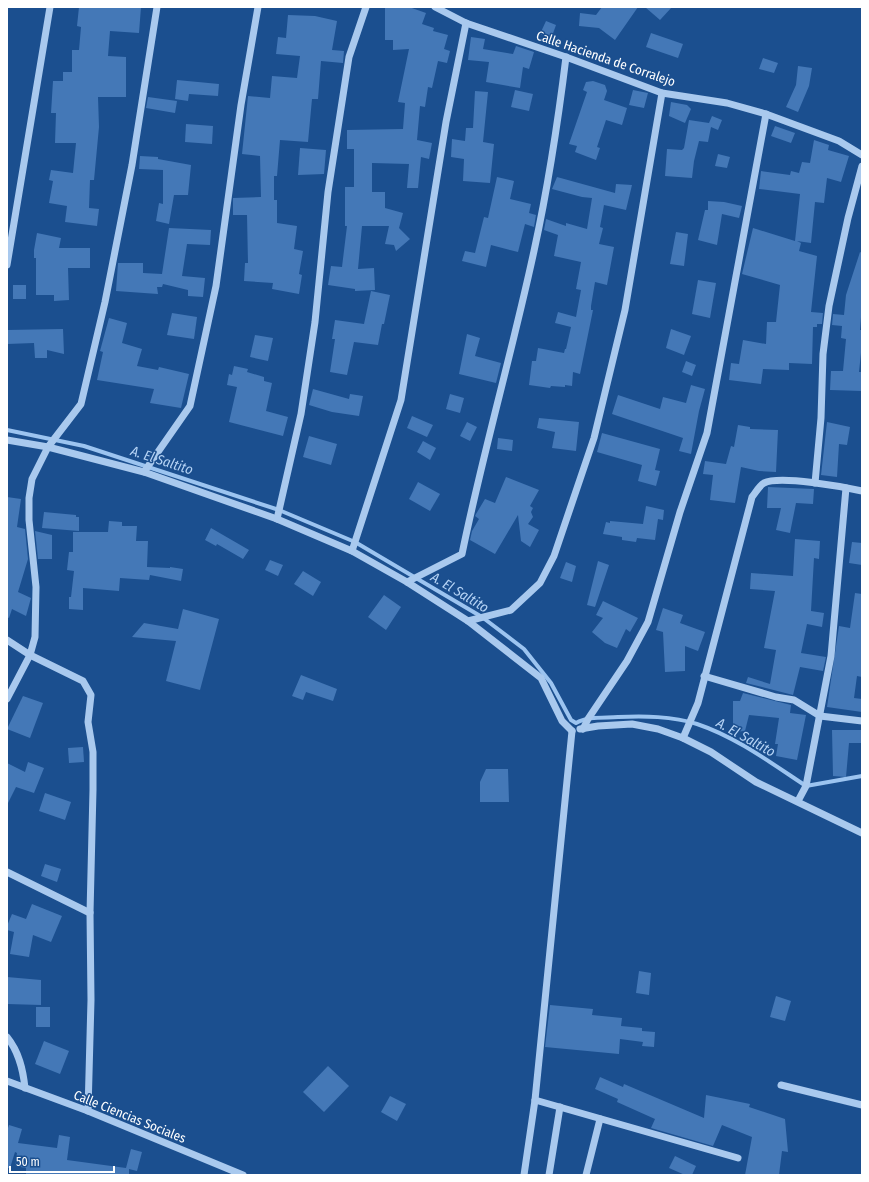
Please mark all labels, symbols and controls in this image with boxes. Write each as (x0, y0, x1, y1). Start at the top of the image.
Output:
street label: Calle Hacienda de Corralejo (534, 28, 678, 89)
water label: A. El Saltito (128, 442, 195, 479)
water label: A. El Saltito (427, 568, 492, 616)
water label: A. El Saltito (713, 714, 778, 761)
street label: Calle Ciencias Sociales (72, 1087, 188, 1146)
scale bar (10, 1148, 114, 1174)
text: 50 m (16, 1155, 40, 1169)

